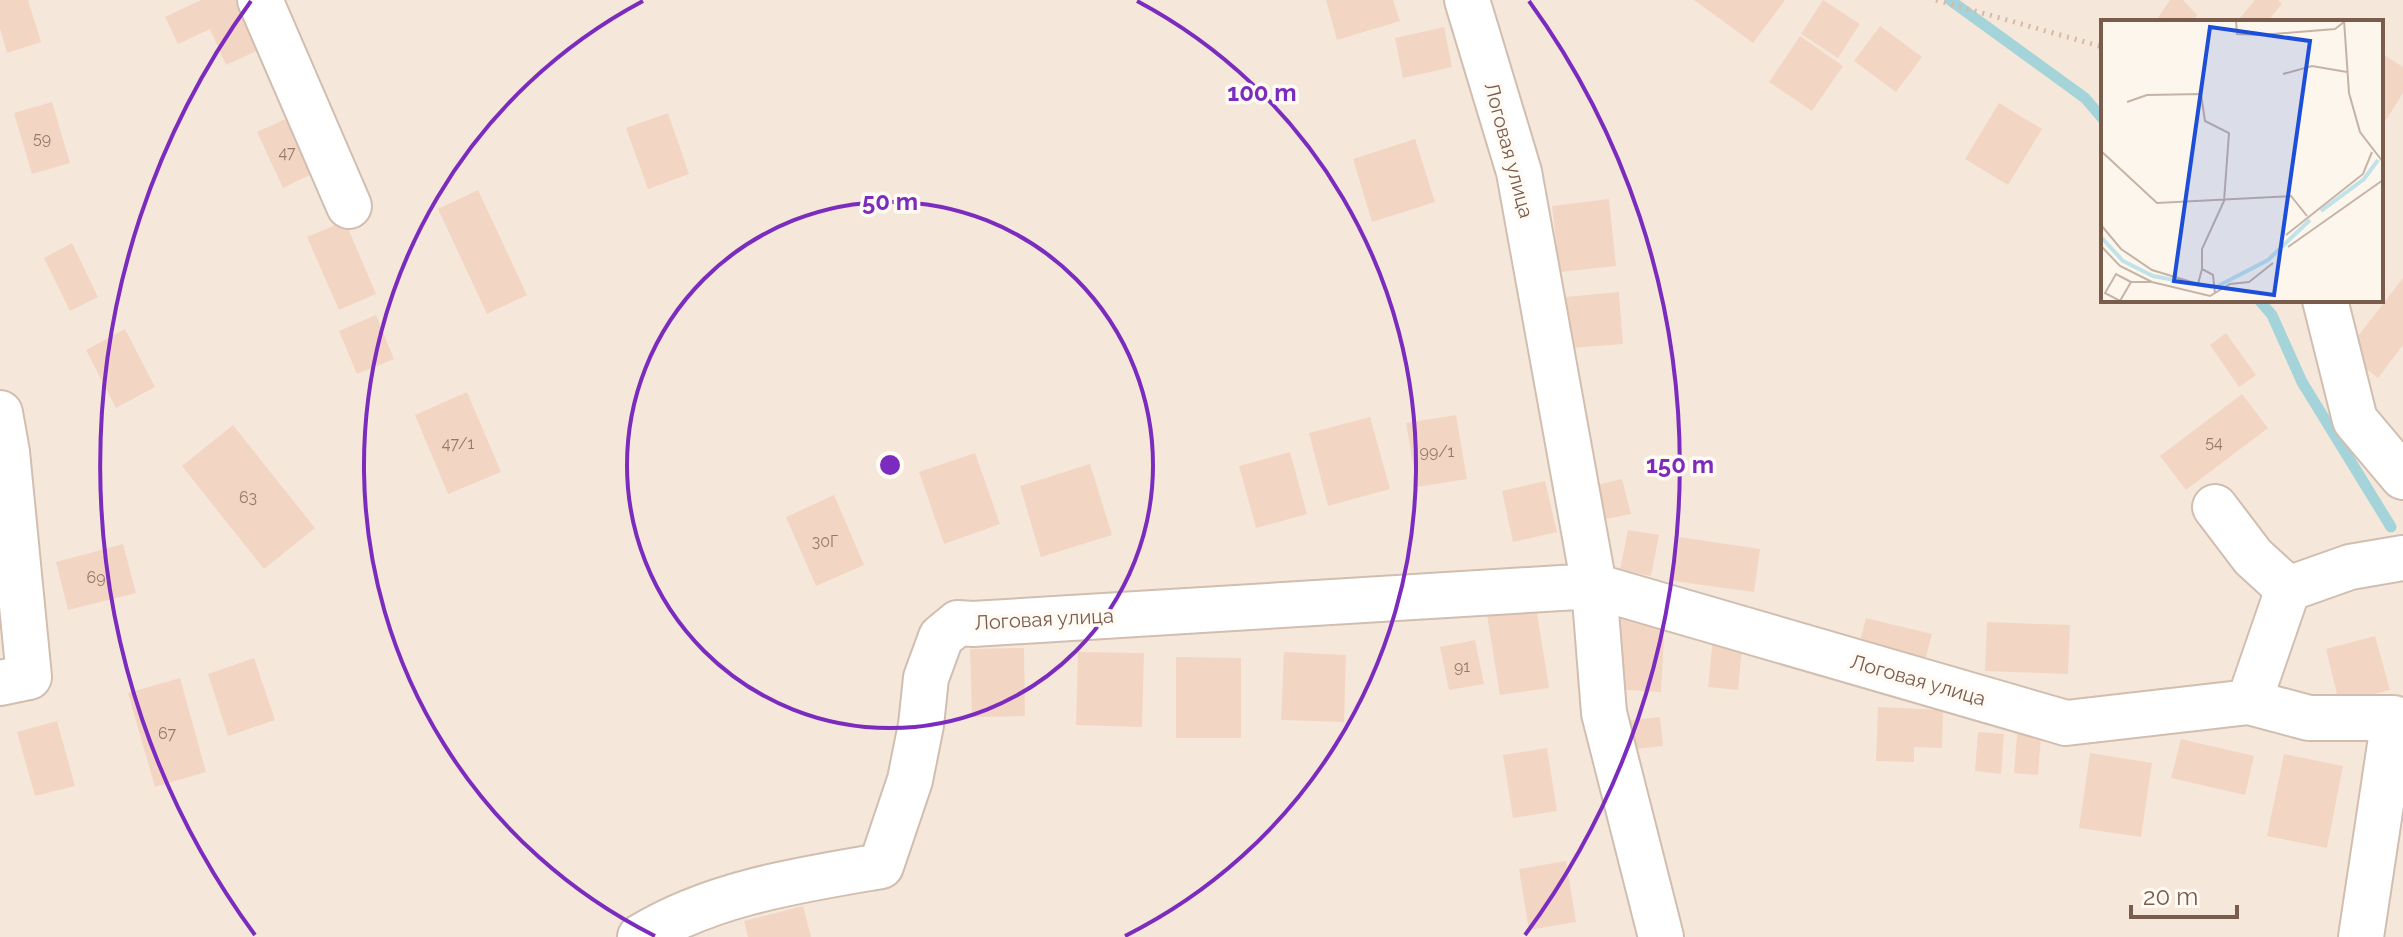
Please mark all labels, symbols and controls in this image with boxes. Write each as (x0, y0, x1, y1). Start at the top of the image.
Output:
inset map (2101, 20, 2383, 302)
text: 100 m (1227, 78, 1297, 107)
street label: Логовая улица (1479, 79, 1539, 221)
house number: 59 (33, 129, 51, 148)
house number: 47 (278, 143, 296, 162)
text: 50 m (862, 187, 918, 216)
house number: 54 (2205, 433, 2223, 452)
house number: 47/1 (442, 434, 474, 453)
house number: 99/1 (1420, 442, 1455, 461)
text: 150 m (1646, 450, 1714, 479)
centre of rings (876, 451, 904, 479)
house number: 63 (239, 488, 257, 507)
house number: 30Г (812, 532, 838, 551)
house number: 69 (86, 568, 106, 587)
street label: Логовая улица (974, 603, 1114, 635)
street label: Логовая улица (1848, 649, 1988, 711)
house number: 91 (1454, 657, 1470, 676)
house number: 67 (158, 724, 177, 743)
scale bar (2131, 869, 2237, 919)
text: 20 m (2143, 882, 2198, 911)

